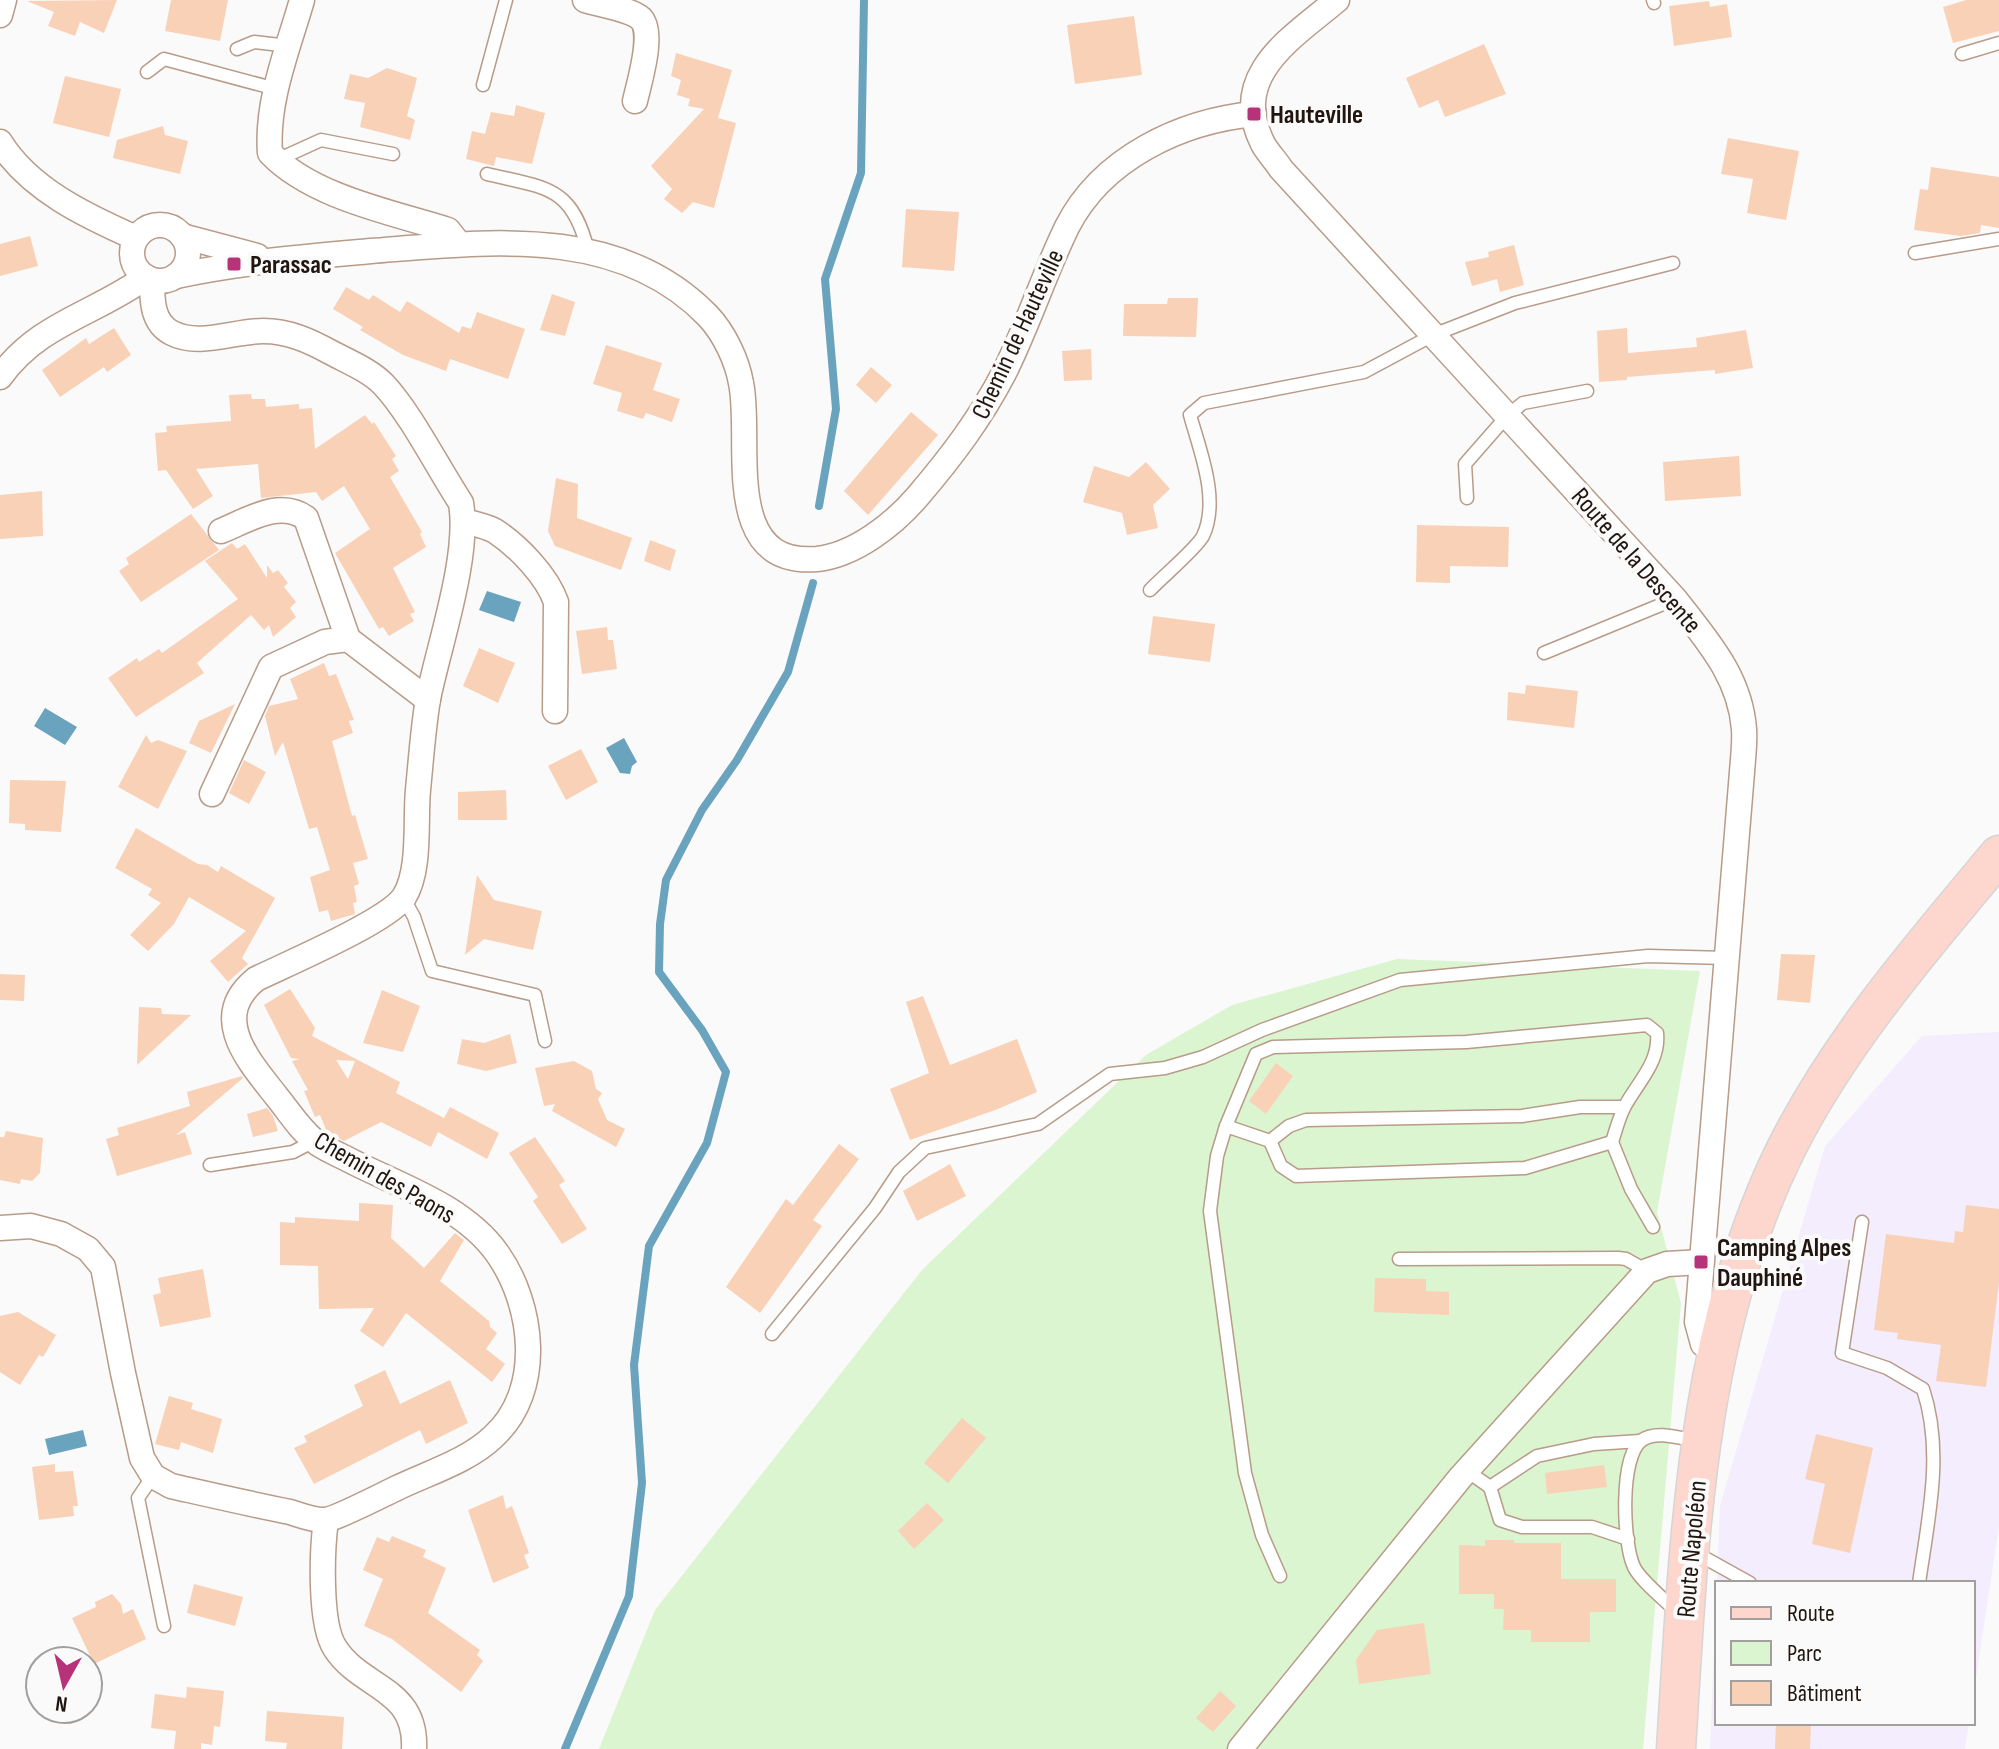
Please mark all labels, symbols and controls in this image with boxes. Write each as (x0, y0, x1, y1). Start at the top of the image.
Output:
place label: Hauteville (1270, 100, 1363, 131)
marker: Hauteville (1245, 105, 1263, 123)
street label: Chemin de Hauteville (966, 245, 1071, 424)
place label: Parassac (250, 250, 332, 281)
marker: Parassac (225, 255, 243, 273)
street label: Route de la Descente (1564, 482, 1708, 640)
street label: Chemin des Paons (308, 1125, 460, 1231)
place label: Camping Alpes Dauphiné (1717, 1233, 1851, 1294)
marker: Camping Alpes Dauphiné (1692, 1253, 1710, 1271)
street label: Route Napoléon (1671, 1479, 1714, 1619)
legend (1715, 1581, 1975, 1725)
text: Route (1787, 1599, 1835, 1628)
text: Parc (1787, 1639, 1822, 1668)
north arrow (24, 1645, 104, 1725)
text: Bâtiment (1787, 1679, 1862, 1708)
text: N (54, 1689, 69, 1718)

